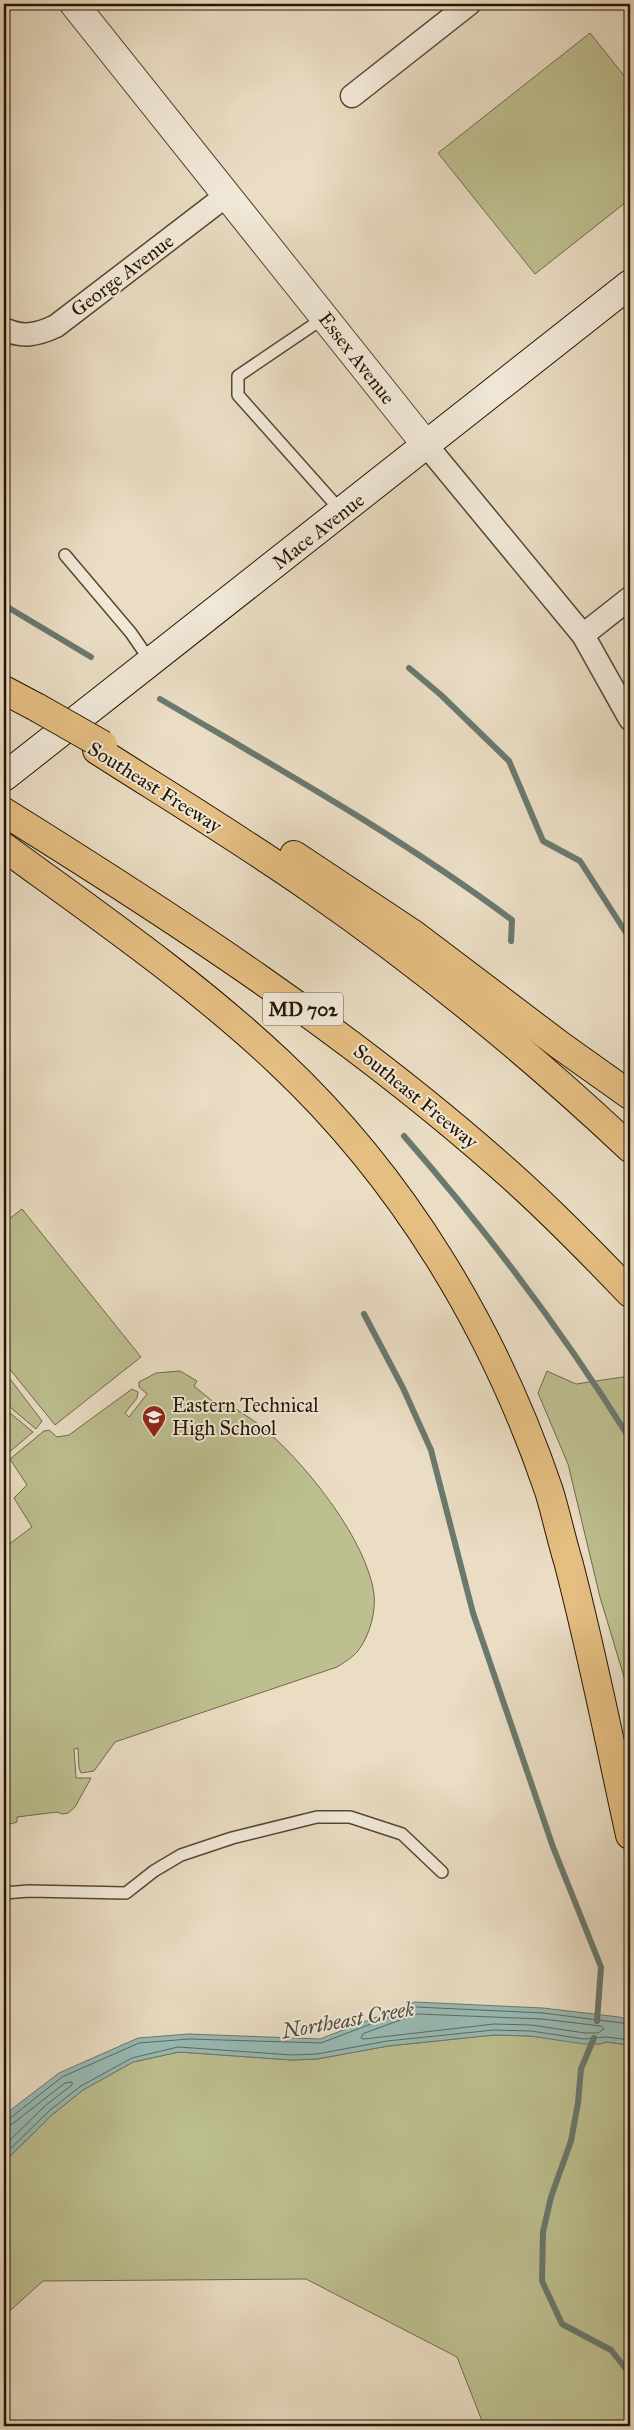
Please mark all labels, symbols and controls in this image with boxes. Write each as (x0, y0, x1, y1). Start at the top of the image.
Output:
street label: George Avenue (66, 229, 179, 322)
street label: Essex Avenue (314, 307, 400, 409)
street label: Mace Avenue (267, 488, 369, 574)
street label: Southeast Freeway (84, 736, 227, 838)
road number: MD 702 (263, 992, 343, 1026)
street label: Southeast Freeway (349, 1038, 484, 1154)
place label: Eastern Technical High School (172, 1393, 319, 1441)
school or university icon: Eastern Technical High School (141, 1404, 167, 1438)
water label: Northeast Creek (279, 1995, 417, 2045)

